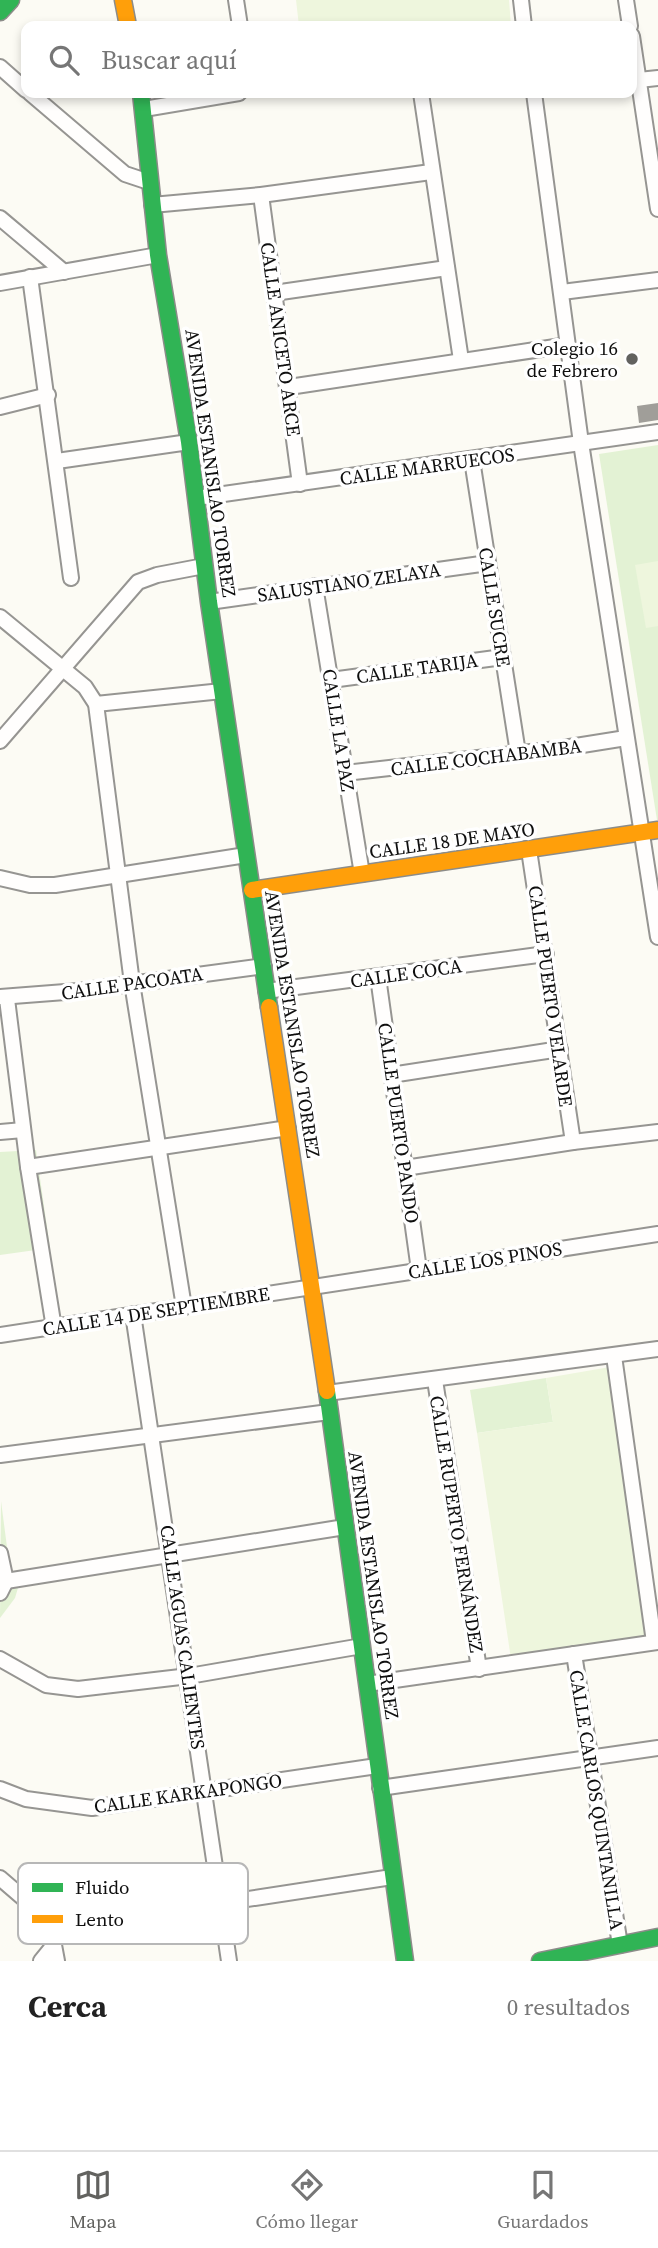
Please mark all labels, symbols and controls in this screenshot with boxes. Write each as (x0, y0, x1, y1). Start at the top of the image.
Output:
search box (21, 21, 637, 98)
icon: search (45, 41, 83, 79)
text: Buscar aquí (101, 42, 237, 78)
street label: CALLE ANICETO ARCE (255, 240, 307, 438)
street label: AVENIDA ESTANISLAO TORREZ (179, 327, 243, 599)
place label: Colegio 16 de Febrero (527, 335, 618, 383)
marker: Colegio 16 de Febrero (624, 351, 640, 367)
street label: CALLE MARRUECOS (338, 441, 516, 491)
street label: CALLE SUCRE (473, 545, 517, 669)
street label: SALUSTIANO ZELAYA (256, 556, 443, 608)
street label: CALLE TARIJA (354, 647, 480, 689)
street label: CALLE LA PAZ (316, 667, 362, 794)
street label: CALLE COCHABAMBA (389, 732, 583, 782)
street label: CALLE 18 DE MAYO (367, 816, 537, 864)
street label: CALLE PUERTO VELARDE (523, 884, 579, 1108)
street label: AVENIDA ESTANISLAO TORREZ (259, 888, 327, 1160)
street label: CALLE COCA (349, 952, 464, 994)
street label: CALLE PACOATA (59, 960, 205, 1006)
street label: CALLE PUERTO PANDO (372, 1021, 426, 1225)
street label: CALLE LOS PINOS (406, 1235, 564, 1285)
street label: CALLE 14 DE SEPTIEMBRE (41, 1280, 271, 1342)
street label: CALLE RUPERTO FERNÁNDEZ (424, 1394, 490, 1655)
street label: AVENIDA ESTANISLAO TORREZ (342, 1449, 406, 1721)
street label: CALLE AGUAS CALIENTES (154, 1523, 212, 1751)
street label: CALLE CARLOS QUINTANILLA (564, 1668, 630, 1932)
street label: CALLE KARKAPONGO (92, 1767, 284, 1819)
legend (18, 1863, 248, 1944)
text: Fluido (75, 1874, 129, 1900)
text: Lento (75, 1906, 124, 1932)
text: Cerca (28, 1986, 107, 2027)
text: 0 resultados (507, 1991, 630, 2023)
tab: Mapa (70, 2166, 116, 2234)
tab: Cómo llegar (256, 2166, 358, 2234)
tab: Guardados (497, 2166, 588, 2234)

